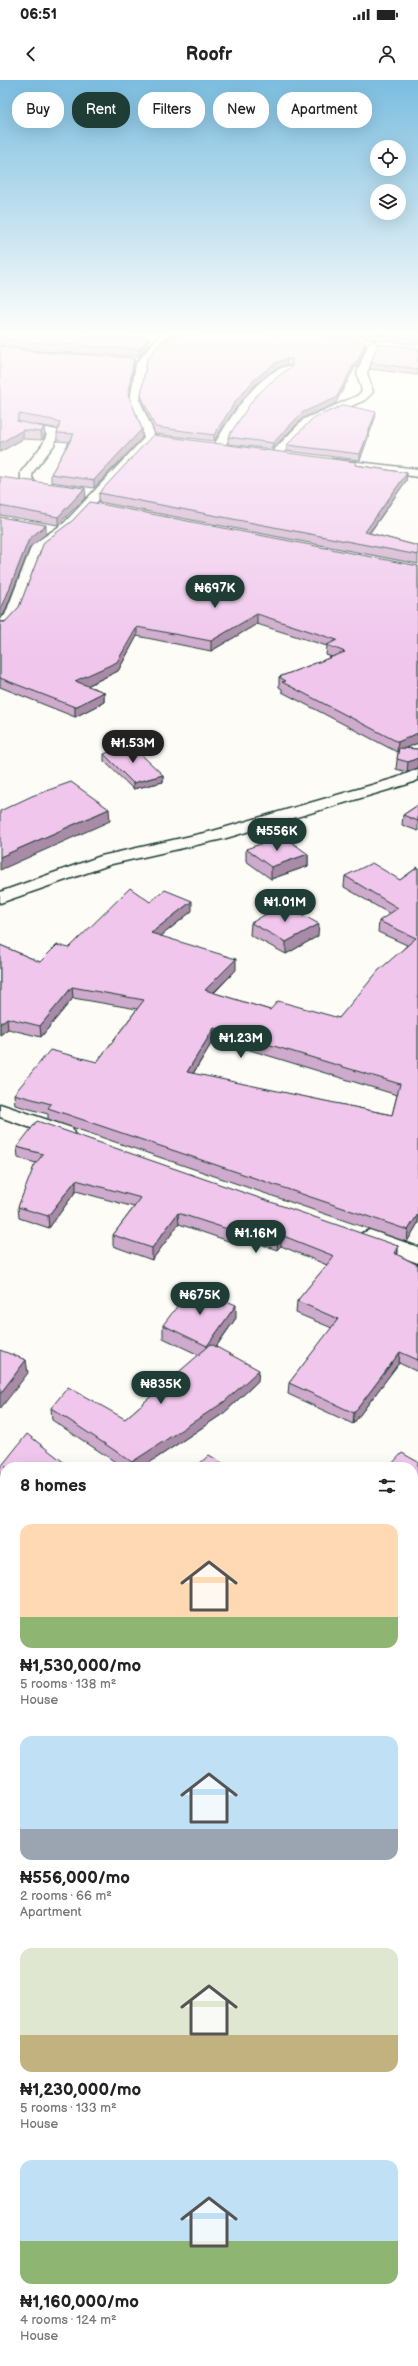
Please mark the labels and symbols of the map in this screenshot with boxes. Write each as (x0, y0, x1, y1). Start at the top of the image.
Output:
pin: ₦697K (187, 575, 243, 609)
pin: ₦1.53M (100, 730, 166, 764)
pin: ₦556K (249, 818, 305, 852)
pin: ₦1.01M (252, 889, 318, 923)
pin: ₦1.23M (208, 1025, 274, 1059)
pin: ₦1.16M (223, 1220, 289, 1254)
pin: ₦675K (172, 1282, 228, 1316)
pin: ₦835K (133, 1371, 189, 1405)

